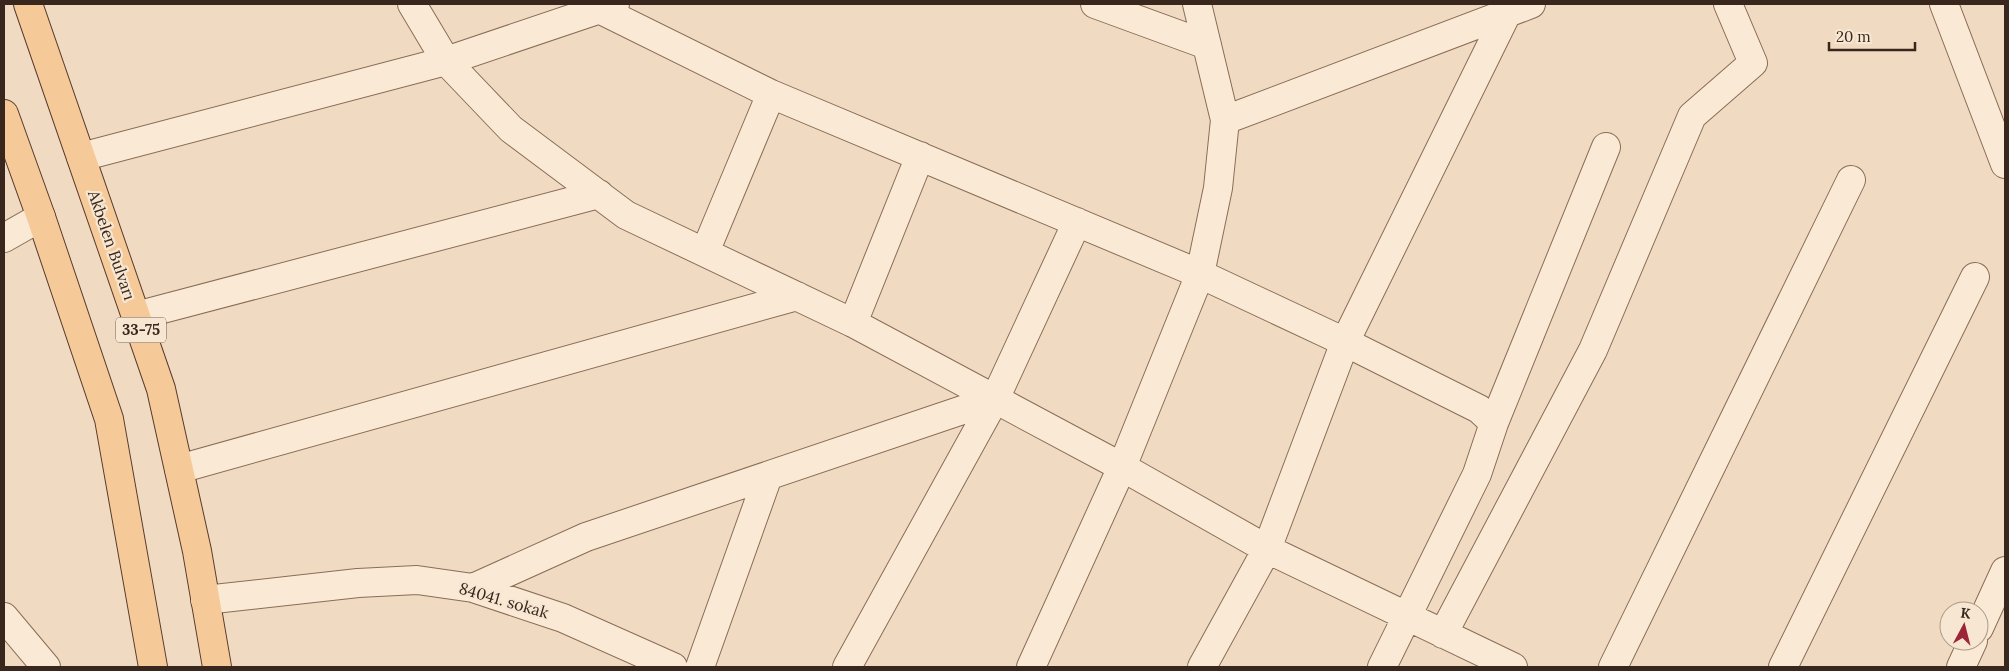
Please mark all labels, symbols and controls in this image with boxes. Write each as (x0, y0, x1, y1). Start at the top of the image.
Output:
scale bar (1829, 20, 1915, 52)
text: 20 m (1836, 27, 1871, 46)
street label: Akbelen Bulvarı (84, 187, 140, 303)
road number: 33-75 (116, 318, 166, 342)
street label: 84041. sokak (457, 578, 552, 622)
north arrow (1939, 601, 1989, 651)
text: K (1960, 604, 1972, 623)

